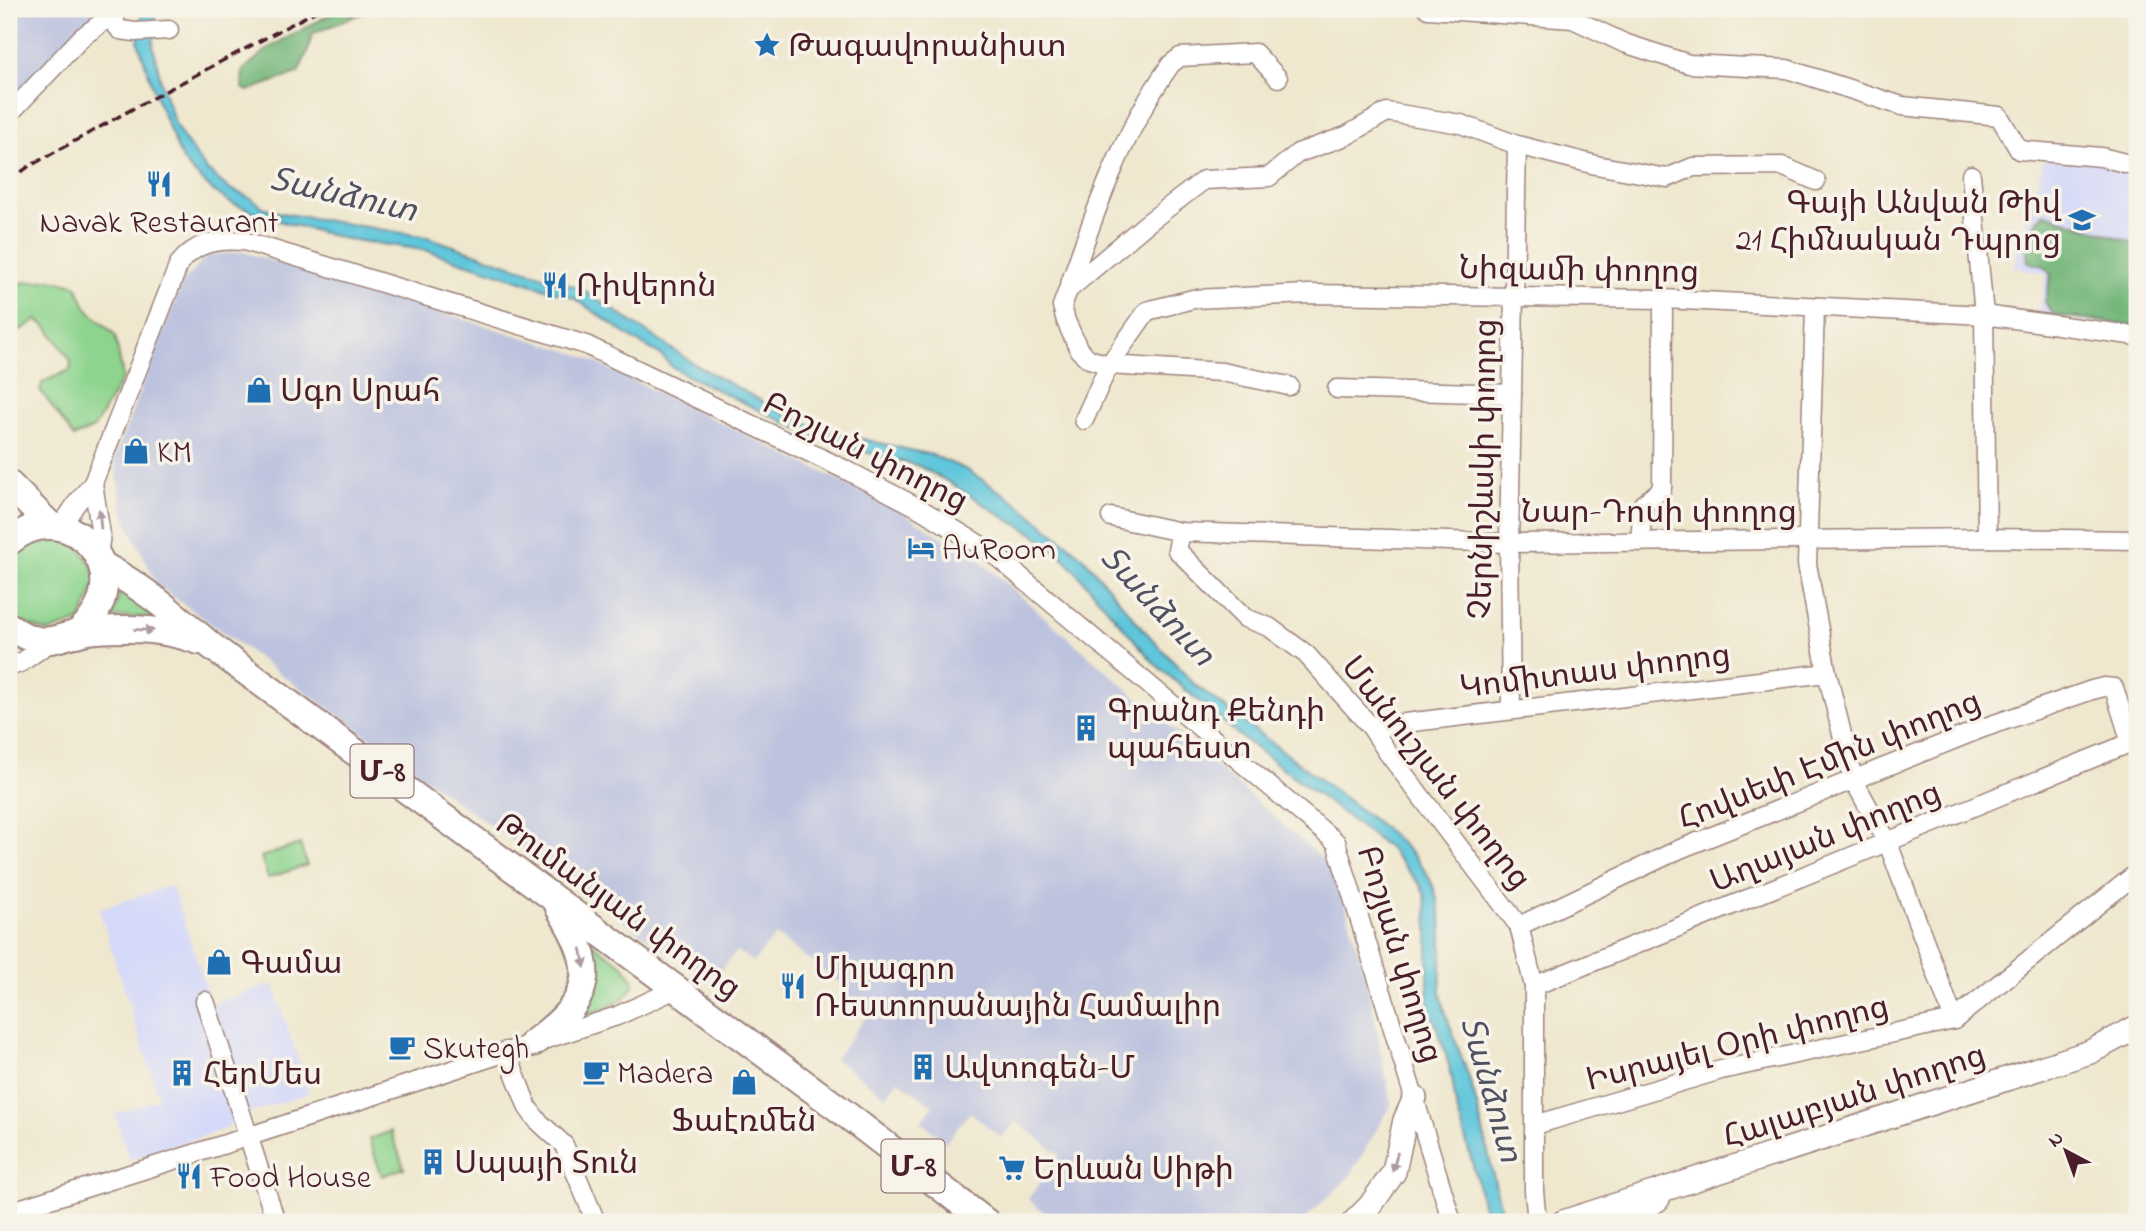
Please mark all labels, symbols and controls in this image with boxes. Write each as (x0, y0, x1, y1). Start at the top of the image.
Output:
place label: Թագավորանիստ (788, 25, 1066, 72)
place icon: Թագավորանիստ (752, 30, 782, 60)
water label: Տանձուտ (265, 157, 422, 237)
restaurant icon: Navak Restaurant (144, 169, 174, 199)
place label: Գայի Անվան Թիվ 21 Հիմնական Դպրոց (1736, 182, 2062, 266)
place label: Navak Restaurant (40, 201, 279, 248)
school or university icon: Գայի Անվան Թիվ 21 Հիմնական Դպրոց (2067, 205, 2097, 235)
street label: Նիզամի փողոց (1458, 247, 1699, 298)
place label: Ռիվերոն (576, 265, 716, 312)
restaurant icon: Ռիվերոն (540, 270, 570, 300)
street label: Չերնիշևսկի փողոց (1459, 318, 1512, 620)
place label: Սգո Սրահ (280, 370, 440, 417)
shop icon: Սգո Սրահ (244, 375, 274, 405)
street label: Բոշյան փողոց (753, 382, 975, 526)
place label: KM (157, 431, 192, 478)
shop icon: KM (121, 436, 151, 466)
street label: Նար-Դոսի փողոց (1521, 491, 1797, 538)
one-way arrow (94, 508, 105, 530)
place label: AuRoom (942, 528, 1056, 575)
hotel icon: AuRoom (906, 533, 936, 563)
water label: Տանձուտ (1088, 537, 1225, 680)
one-way arrow (134, 624, 156, 635)
street label: Կոմիտաս փողոց (1457, 634, 1734, 713)
street label: Մանուշյան փողոց (1328, 647, 1541, 901)
street label: Հովսեփ Էմին փողոց (1672, 680, 1989, 845)
place label: Գրանդ Քենդի պահեստ (1107, 690, 1325, 774)
building icon: Գրանդ Քենդի պահեստ (1071, 713, 1101, 743)
road number: Մ-8 (350, 744, 414, 798)
street label: Աղայան փողոց (1704, 771, 1949, 907)
street label: Թումանյան փողոց (484, 803, 749, 1013)
street label: Բոշյան փողոց (1342, 840, 1453, 1070)
place label: Գամա (240, 942, 342, 989)
shop icon: Գամա (204, 947, 234, 977)
one-way arrow (577, 947, 588, 969)
place label: Միլագրո Ռեստորանային Համալիր (814, 948, 1221, 1032)
restaurant icon: Միլագրո Ռեստորանային Համալիր (778, 971, 808, 1001)
street label: Իսրայել Օրի փողոց (1581, 985, 1894, 1106)
water label: Տանձուտ (1446, 1012, 1533, 1170)
place label: Skutegh (423, 1027, 529, 1074)
cafe icon: Skutegh (387, 1032, 417, 1062)
street label: Հալաբյան փողոց (1718, 1034, 1993, 1163)
place label: Ավտոգեն-Մ (944, 1047, 1135, 1094)
place label: Madera (617, 1052, 713, 1099)
building icon: Ավտոգեն-Մ (908, 1052, 938, 1082)
place label: ՀերՄես (203, 1053, 322, 1100)
cafe icon: Madera (581, 1057, 611, 1087)
building icon: ՀերՄես (167, 1058, 197, 1088)
shop icon: Ֆաէռմեն (729, 1067, 759, 1097)
place label: Ֆաէռմեն (672, 1100, 816, 1147)
north arrow (2030, 1116, 2100, 1186)
text: N (2043, 1126, 2070, 1154)
road number: Մ-8 (881, 1140, 944, 1192)
place label: Սպայի Տուն (454, 1142, 638, 1189)
building icon: Սպայի Տուն (418, 1147, 448, 1177)
place label: Երևան Սիթի (1033, 1148, 1234, 1195)
one-way arrow (1389, 1152, 1400, 1174)
supermarket icon: Երևան Սիթի (997, 1153, 1027, 1183)
place label: Food House (209, 1156, 372, 1203)
restaurant icon: Food House (174, 1161, 204, 1191)

